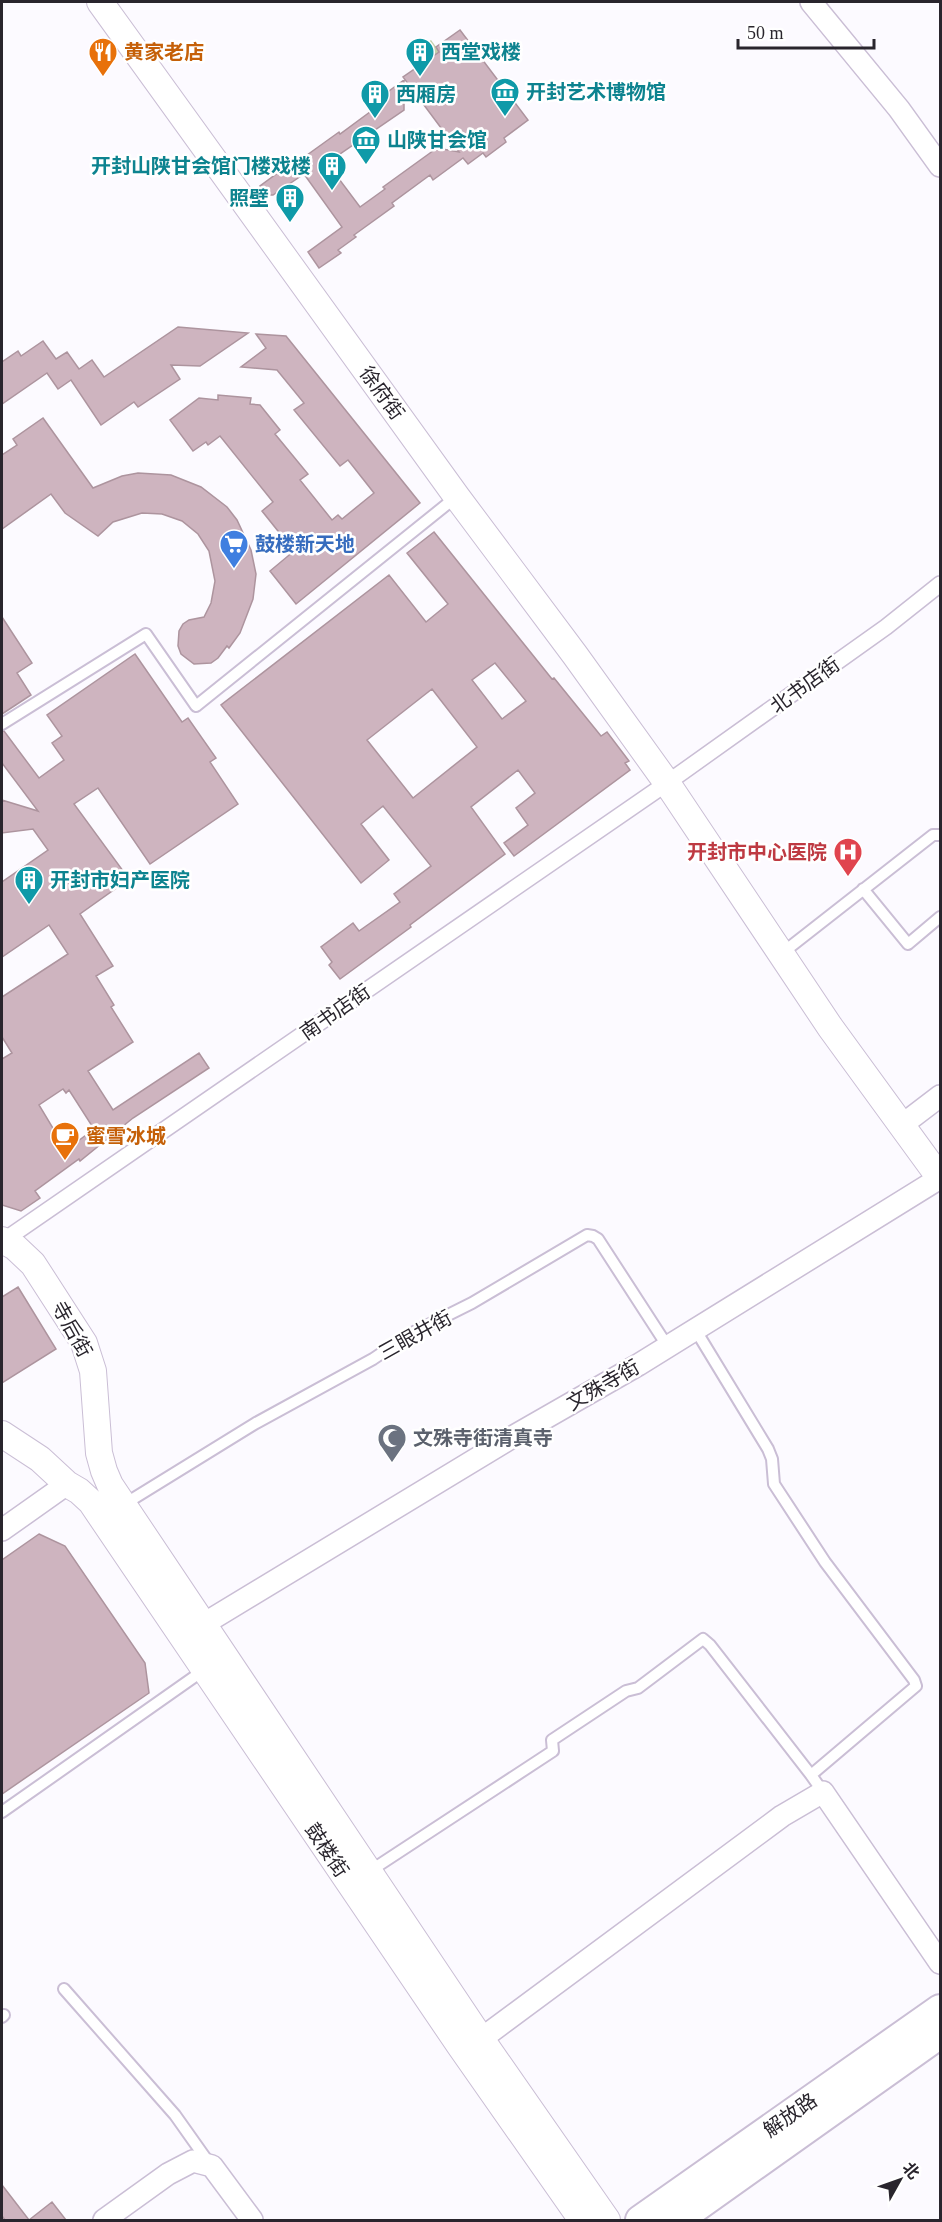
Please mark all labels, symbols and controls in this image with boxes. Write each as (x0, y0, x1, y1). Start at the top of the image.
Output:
scale bar (738, 12, 874, 50)
text: 50 m (747, 23, 784, 43)
restaurant icon: 黄家老店 (87, 36, 119, 78)
building icon: 西堂戏楼 (404, 36, 436, 78)
place label: 黄家老店 (124, 41, 204, 63)
place label: 西堂戏楼 (441, 41, 521, 63)
museum icon: 开封艺术博物馆 (489, 76, 521, 118)
building icon: 西厢房 (359, 78, 391, 120)
place label: 开封艺术博物馆 (526, 81, 666, 103)
place label: 西厢房 (396, 83, 456, 105)
museum icon: 山陕甘会馆 (350, 124, 382, 166)
place label: 山陕甘会馆 (387, 129, 487, 151)
building icon: 开封山陕甘会馆门楼戏楼 (316, 150, 348, 192)
place label: 开封山陕甘会馆门楼戏楼 (91, 155, 311, 177)
building icon: 照壁 (274, 182, 306, 224)
place label: 照壁 (229, 187, 269, 209)
street label: 徐府街 (355, 362, 409, 424)
supermarket icon: 鼓楼新天地 (218, 528, 250, 570)
place label: 鼓楼新天地 (255, 533, 355, 555)
street label: 北书店街 (766, 653, 844, 717)
hospital icon: 开封市中心医院 (832, 836, 864, 878)
place label: 开封市中心医院 (687, 841, 827, 863)
building icon: 开封市妇产医院 (13, 864, 45, 906)
place label: 开封市妇产医院 (50, 869, 190, 891)
street label: 南书店街 (296, 980, 374, 1044)
cafe icon: 蜜雪冰城 (49, 1120, 81, 1162)
place label: 蜜雪冰城 (86, 1125, 166, 1147)
street label: 寺后街 (48, 1297, 96, 1361)
street label: 三眼井街 (375, 1306, 455, 1364)
street label: 文殊寺街 (563, 1355, 643, 1415)
mosque icon: 文殊寺街清真寺 (376, 1422, 408, 1464)
place label: 文殊寺街清真寺 (413, 1427, 553, 1449)
street label: 鼓楼街 (301, 1819, 353, 1881)
street label: 解放路 (759, 2089, 821, 2141)
north arrow (870, 2150, 930, 2210)
text: 北 (899, 2159, 923, 2182)

